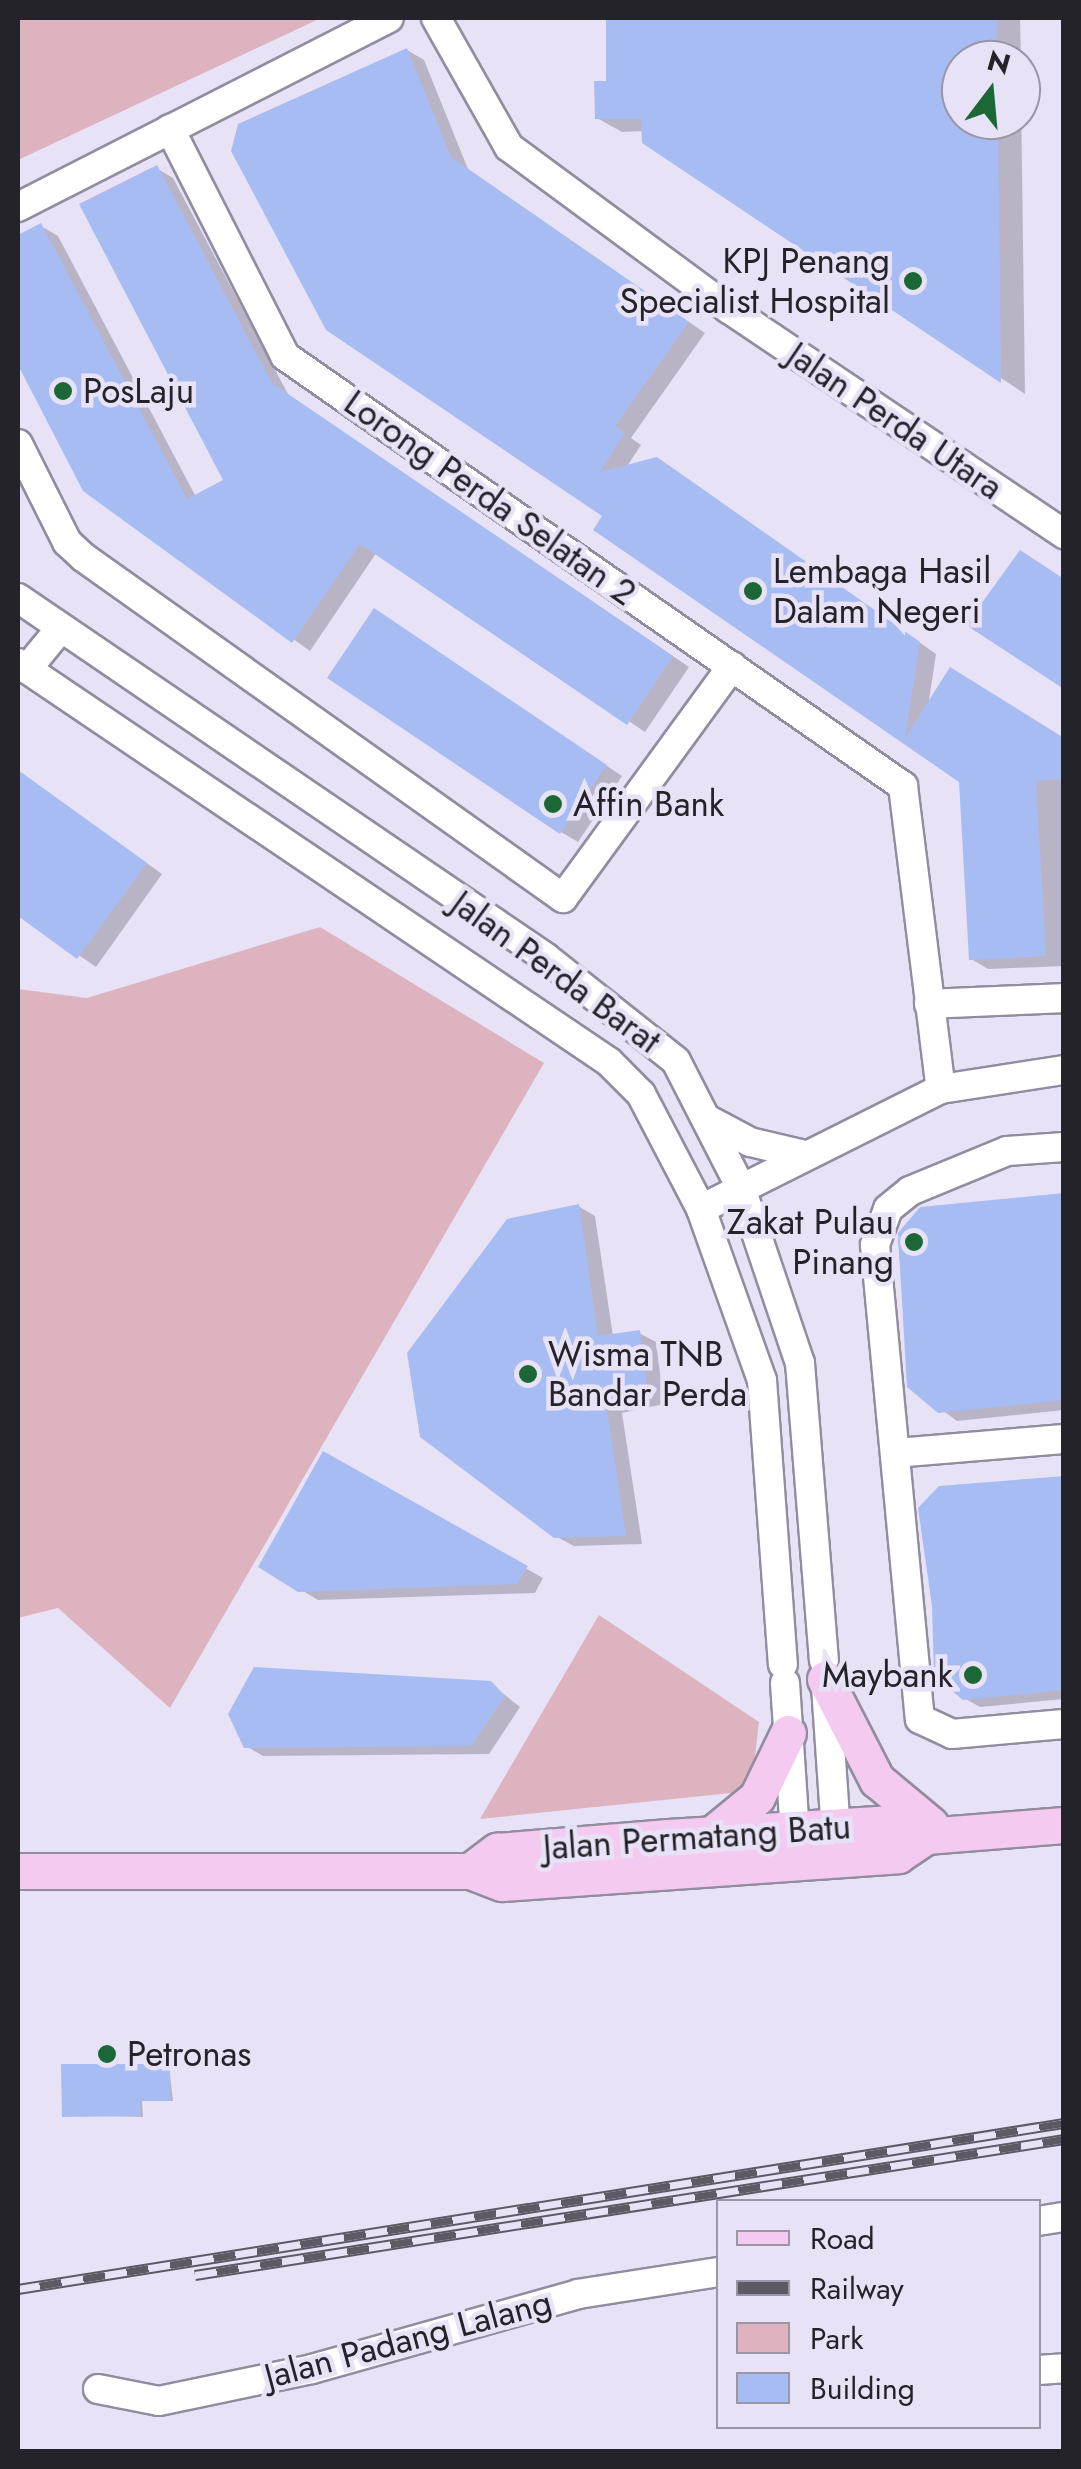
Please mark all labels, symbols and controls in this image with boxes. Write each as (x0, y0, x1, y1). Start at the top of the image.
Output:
north arrow (941, 40, 1041, 140)
text: N (983, 40, 1015, 85)
place label: KPJ Penang Specialist Hospital (619, 240, 890, 322)
marker: KPJ Penang Specialist Hospital (900, 268, 926, 294)
street label: Jalan Perda Utara (779, 334, 1011, 508)
place label: PosLaju (83, 370, 194, 412)
marker: PosLaju (52, 380, 74, 402)
street label: Lorong Perda Selatan 2 (336, 382, 644, 614)
place label: Lembaga Hasil Dalam Negeri (773, 550, 991, 632)
marker: Lembaga Hasil Dalam Negeri (742, 580, 764, 602)
place label: Affin Bank (573, 783, 724, 825)
marker: Affin Bank (542, 793, 564, 815)
street label: Jalan Perda Barat (443, 882, 669, 1062)
place label: Zakat Pulau Pinang (727, 1201, 894, 1283)
marker: Zakat Pulau Pinang (903, 1231, 925, 1253)
place label: Wisma TNB Bandar Perda (548, 1333, 747, 1415)
marker: Wisma TNB Bandar Perda (517, 1363, 539, 1385)
place label: Maybank (822, 1654, 953, 1696)
marker: Maybank (962, 1664, 984, 1686)
street label: Jalan Permatang Batu (542, 1805, 852, 1869)
place label: Petronas (127, 2033, 251, 2075)
marker: Petronas (96, 2043, 118, 2065)
legend (716, 2199, 1041, 2429)
text: Road (810, 2217, 875, 2260)
text: Railway (810, 2267, 904, 2310)
street label: Jalan Padang Lalang (260, 2280, 556, 2398)
text: Park (810, 2317, 863, 2360)
text: Building (810, 2367, 915, 2410)

